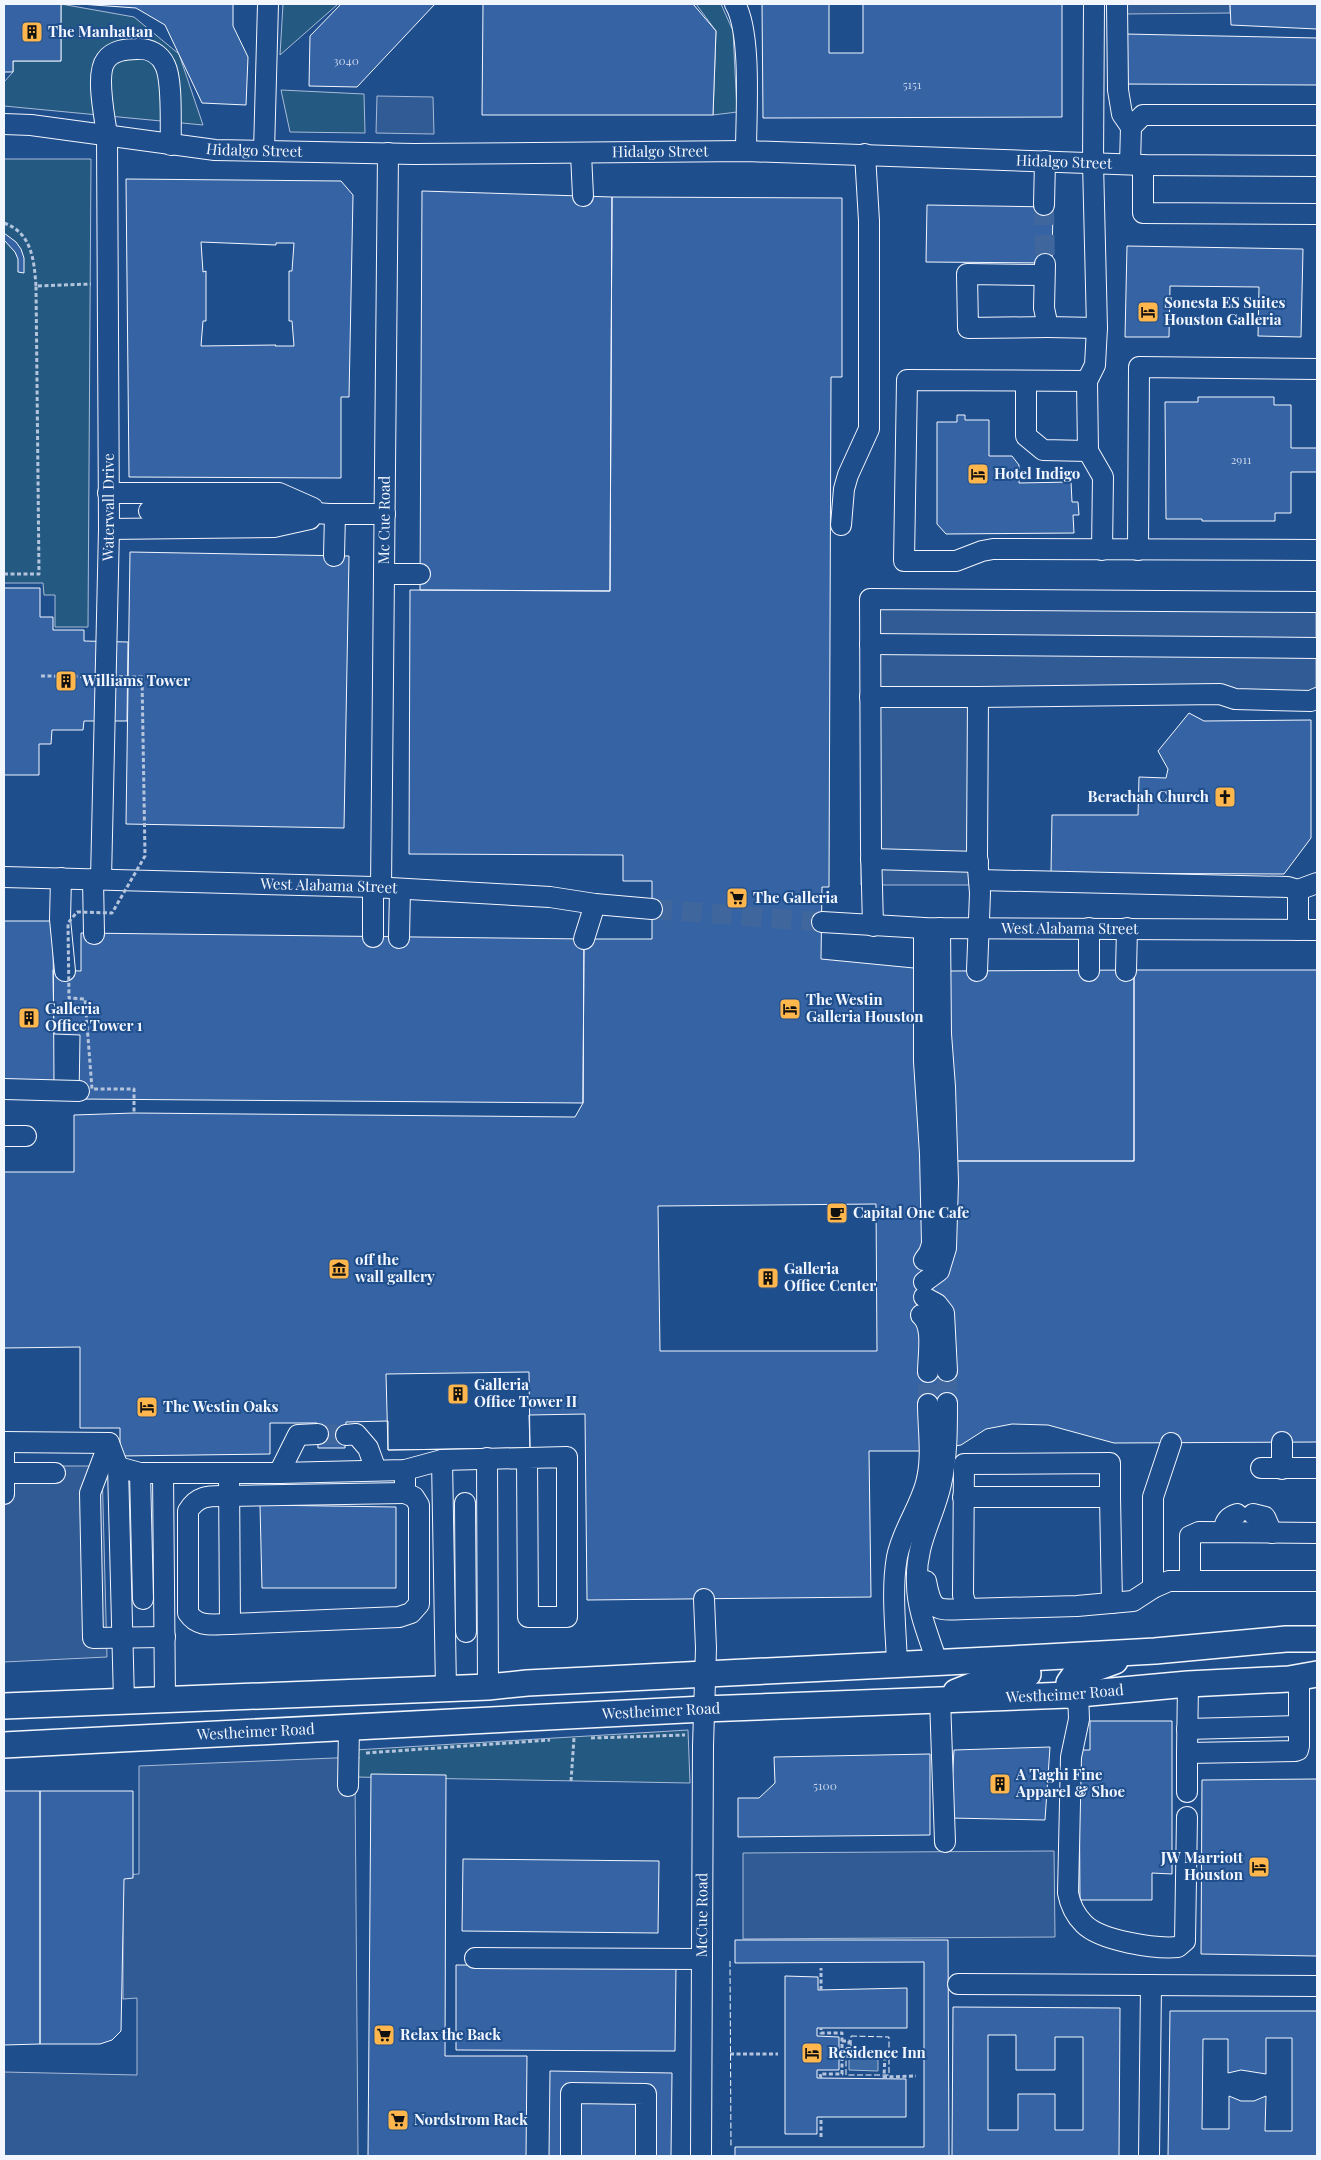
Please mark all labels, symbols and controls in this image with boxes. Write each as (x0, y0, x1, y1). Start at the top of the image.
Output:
building icon: The Manhattan (20, 20, 44, 44)
place label: The Manhattan (48, 21, 154, 41)
house number: 3040 (333, 52, 359, 68)
house number: 5151 (903, 76, 922, 92)
street label: Hidalgo Street (205, 138, 303, 161)
street label: Hidalgo Street (612, 140, 709, 161)
street label: Hidalgo Street (1016, 150, 1113, 173)
place label: Sonesta ES Suites Houston Galleria (1164, 292, 1286, 329)
hotel icon: Sonesta ES Suites Houston Galleria (1136, 300, 1160, 324)
house number: 2911 (1231, 451, 1252, 467)
street label: Waterwall Drive (97, 453, 118, 562)
hotel icon: Hotel Indigo (966, 462, 990, 486)
place label: Hotel Indigo (994, 463, 1080, 483)
street label: Mc Cue Road (373, 475, 394, 564)
building icon: Williams Tower (54, 669, 78, 693)
place label: Williams Tower (81, 670, 190, 690)
church icon: Berachah Church (1213, 785, 1237, 809)
place label: Berachah Church (1088, 786, 1209, 806)
street label: West Alabama Street (259, 873, 399, 897)
supermarket icon: The Galleria (725, 886, 749, 910)
place label: The Galleria (753, 887, 838, 907)
street label: West Alabama Street (1000, 917, 1139, 938)
place label: The Westin Galleria Houston (806, 989, 924, 1026)
hotel icon: The Westin Galleria Houston (778, 997, 802, 1021)
place label: Galleria Office Tower 1 (45, 998, 143, 1035)
building icon: Galleria Office Tower 1 (17, 1006, 41, 1030)
cafe icon: Capital One Cafe (825, 1201, 849, 1225)
place label: Capital One Cafe (853, 1202, 970, 1222)
place label: off the wall gallery (354, 1249, 435, 1286)
museum icon: off the wall gallery (327, 1257, 351, 1281)
place label: Galleria Office Center (784, 1258, 876, 1295)
building icon: Galleria Office Center (756, 1266, 780, 1290)
place label: Galleria Office Tower II (474, 1374, 577, 1411)
building icon: Galleria Office Tower II (446, 1382, 470, 1406)
hotel icon: The Westin Oaks (135, 1395, 159, 1419)
place label: The Westin Oaks (163, 1396, 279, 1416)
street label: Westheimer Road (1004, 1679, 1125, 1706)
street label: Westheimer Road (601, 1697, 721, 1723)
street label: Westheimer Road (195, 1718, 315, 1744)
place label: A Taghi Fine Apparel & Shoe (1015, 1764, 1126, 1801)
building icon: A Taghi Fine Apparel & Shoe (988, 1772, 1012, 1796)
house number: 5100 (813, 1777, 837, 1793)
place label: JW Marriott Houston (1160, 1847, 1244, 1884)
hotel icon: JW Marriott Houston (1247, 1855, 1271, 1879)
street label: McCue Road (691, 1872, 711, 1957)
supermarket icon: Relax the Back (372, 2023, 396, 2047)
place label: Relax the Back (400, 2024, 501, 2044)
hotel icon: Residence Inn (800, 2041, 824, 2065)
place label: Residence Inn (828, 2042, 927, 2062)
supermarket icon: Nordstrom Rack (386, 2108, 410, 2132)
place label: Nordstrom Rack (414, 2109, 528, 2129)

